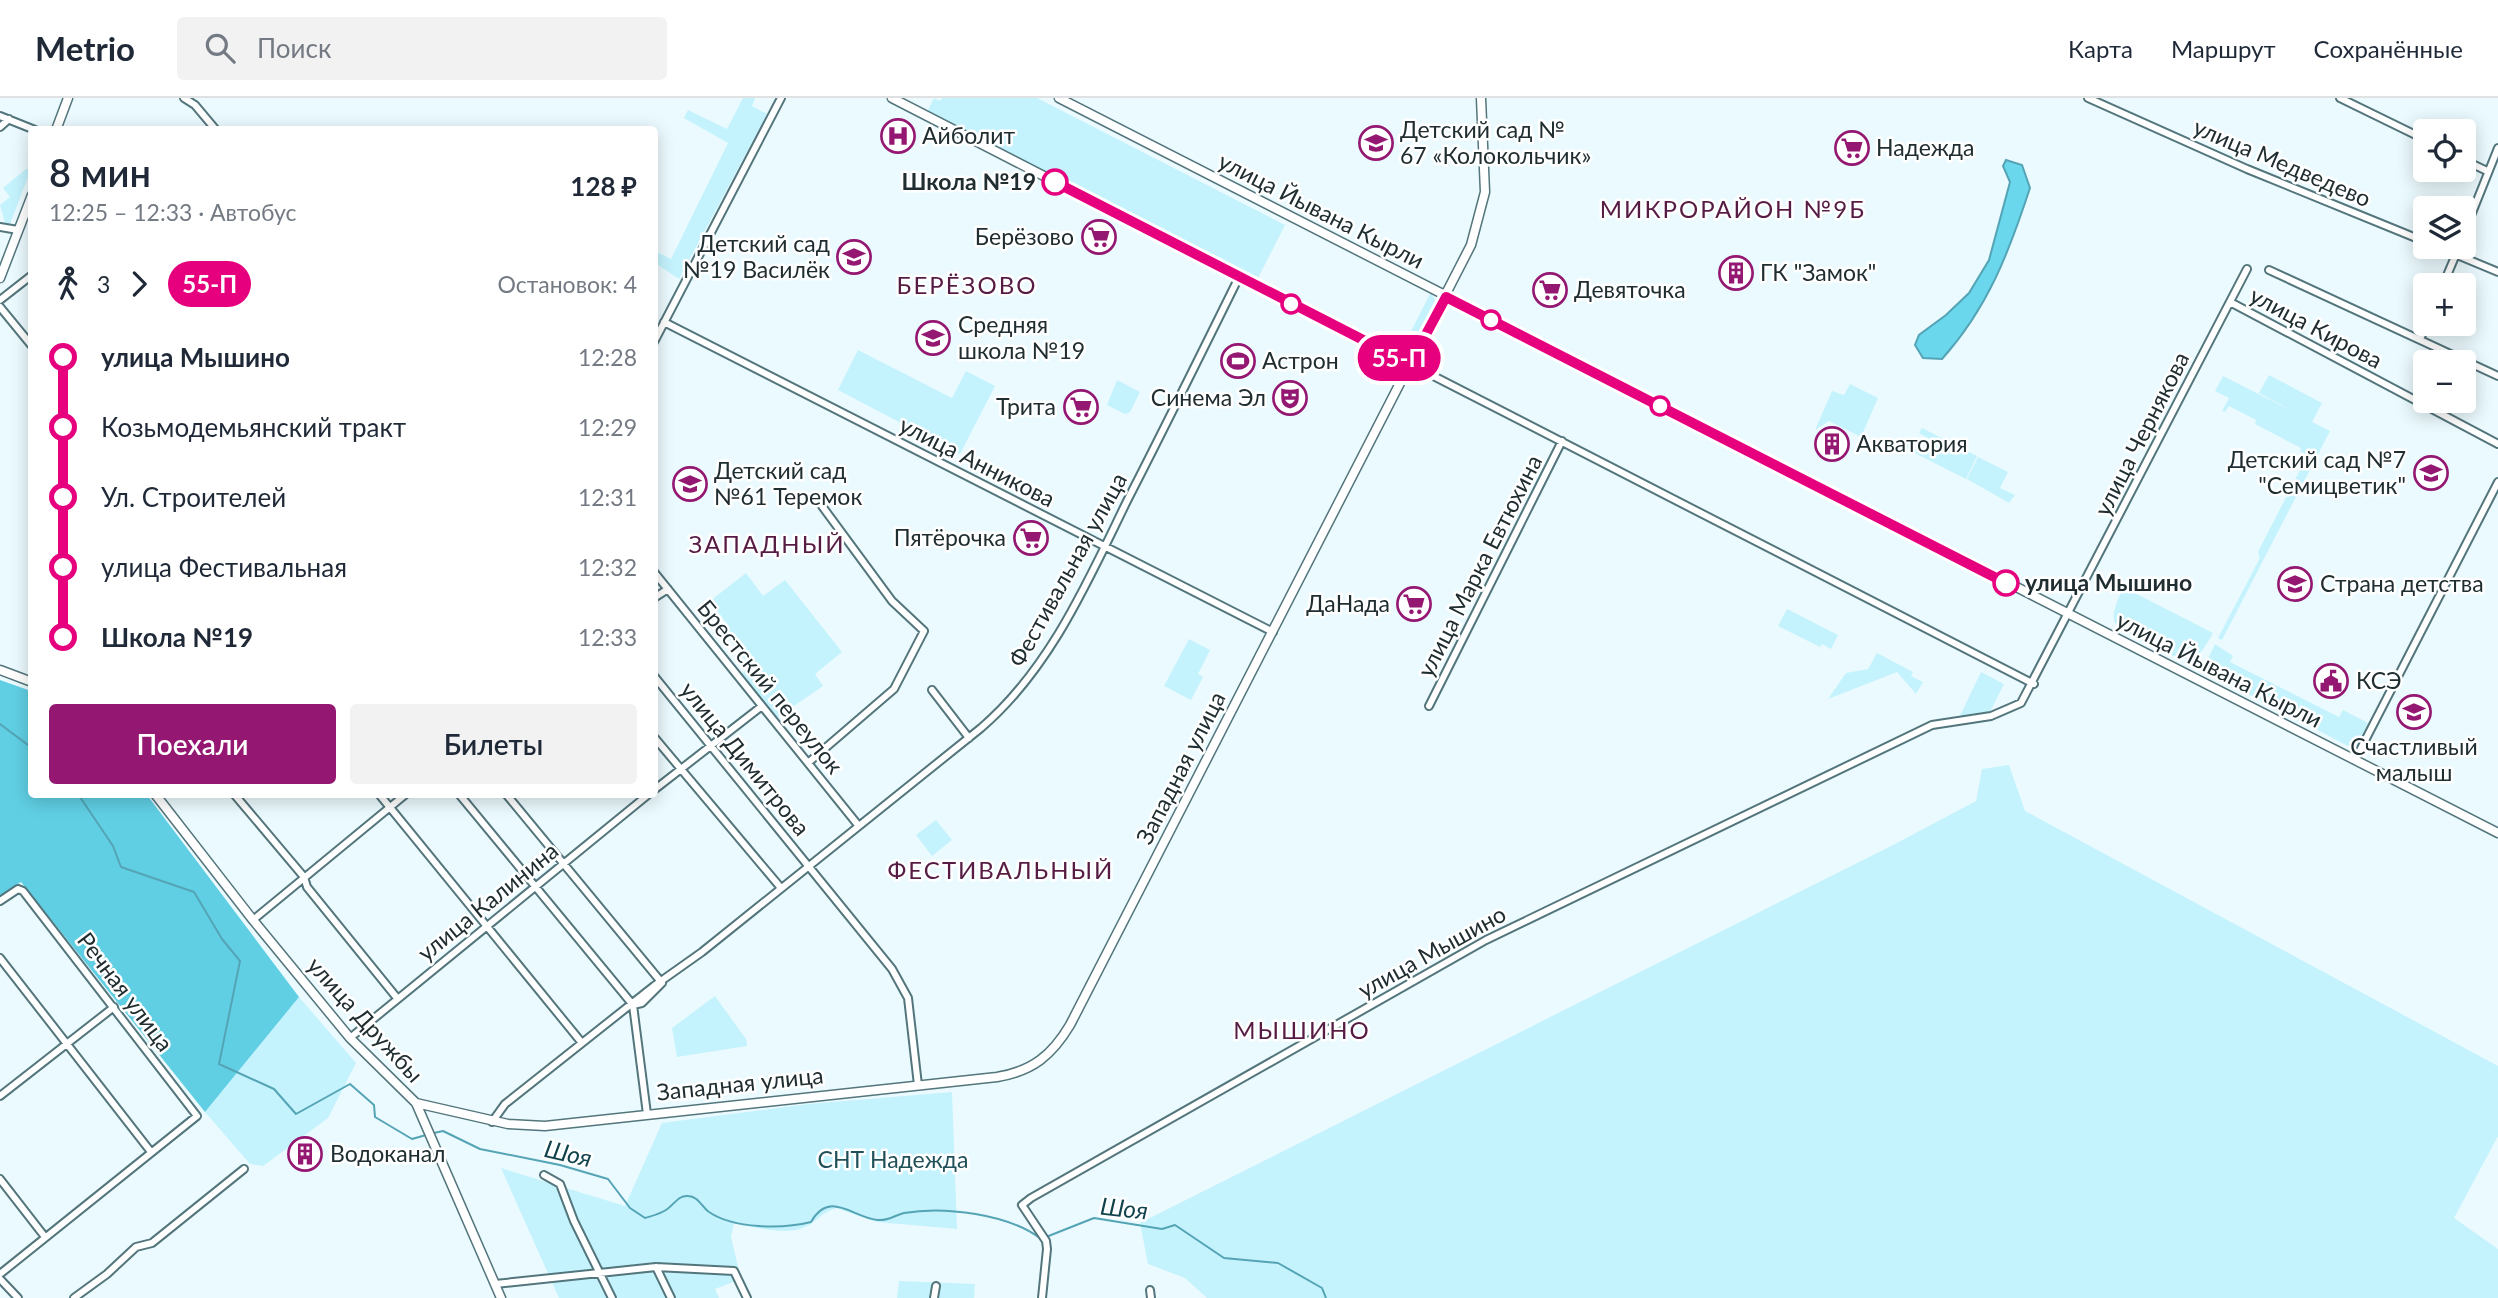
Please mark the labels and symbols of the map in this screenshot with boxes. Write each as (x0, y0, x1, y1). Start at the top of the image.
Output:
street label: улица Медведево (2189, 112, 2375, 212)
place label: Детский сад № 67 «Колокольчик» (1400, 115, 1591, 169)
hospital icon: Айболит (879, 117, 917, 155)
place label: Айболит (922, 121, 1016, 149)
school or university icon: Детский сад № 67 «Колокольчик» (1357, 124, 1395, 162)
supermarket icon: Надежда (1833, 129, 1871, 167)
place label: Надежда (1876, 133, 1975, 161)
street label: улица Йывана Кырли (1214, 146, 1429, 274)
place label: Школа №19 (901, 167, 1036, 195)
marker: Школа №19 (1042, 169, 1068, 195)
district label: МИКРОРАЙОН №9Б (1600, 194, 1866, 223)
supermarket icon: Берёзово (1080, 218, 1118, 256)
place label: Берёзово (975, 222, 1074, 250)
place label: Детский сад №19 Василёк (683, 229, 830, 283)
school or university icon: Детский сад №19 Василёк (835, 238, 873, 276)
building icon: ГК "Замок" (1717, 254, 1755, 292)
place label: ГК "Замок" (1760, 258, 1876, 286)
district label: БЕРЁЗОВО (897, 270, 1037, 299)
supermarket icon: Девяточка (1531, 271, 1569, 309)
place label: Девяточка (1574, 275, 1686, 303)
street label: улица Кирова (2245, 280, 2387, 374)
unlabelled marker (1281, 294, 1301, 314)
place label: Средняя школа №19 (958, 310, 1085, 364)
unlabelled marker (1481, 310, 1501, 330)
school or university icon: Средняя школа №19 (914, 319, 952, 357)
line badge: 55-П (1350, 335, 1448, 381)
sports icon: Астрон (1219, 342, 1257, 380)
place label: Астрон (1262, 346, 1339, 374)
street label: улица Чернякова (2088, 347, 2194, 520)
theatre icon: Синема Эл (1271, 379, 1309, 417)
place label: Синема Эл (1151, 383, 1266, 411)
supermarket icon: Трита (1062, 388, 1100, 426)
place label: Трита (996, 392, 1056, 420)
unlabelled marker (1650, 396, 1670, 416)
street label: улица Анникова (895, 410, 1060, 512)
building icon: Акватория (1813, 425, 1851, 463)
place label: Акватория (1856, 429, 1968, 457)
place label: Детский сад №7 "Семицветик" (2228, 445, 2406, 499)
street label: улица Марка Евтюхина (1411, 450, 1547, 681)
school or university icon: Детский сад №7 "Семицветик" (2412, 454, 2450, 492)
place label: Детский сад №61 Теремок (714, 456, 862, 510)
school or university icon: Детский сад №61 Теремок (671, 465, 709, 503)
street label: Фестивальная улица (1002, 468, 1132, 671)
supermarket icon: Пятёрочка (1012, 519, 1050, 557)
place label: Пятёрочка (894, 523, 1006, 551)
district label: ЗАПАДНЫЙ (688, 529, 846, 558)
school or university icon: Страна детства (2276, 565, 2314, 603)
place label: улица Мышино (2025, 568, 2192, 596)
place label: Страна детства (2320, 569, 2484, 597)
marker: улица Мышино (1993, 570, 2019, 596)
supermarket icon: ДаНада (1395, 585, 1433, 623)
place label: ДаНада (1306, 589, 1390, 617)
street label: Брестский переулок (692, 594, 850, 779)
street label: улица Йывана Кырли (2112, 605, 2327, 733)
public building icon: КСЭ (2312, 662, 2350, 700)
place label: КСЭ (2356, 666, 2402, 694)
street label: улица Димитрова (675, 676, 816, 841)
street label: Западная улица (1130, 687, 1231, 849)
school or university icon: Счастливый малыш (2395, 693, 2433, 731)
place label: Счастливый малыш (2350, 732, 2478, 786)
street label: улица Калинина (411, 836, 563, 966)
district label: ФЕСТИВАЛЬНЫЙ (888, 855, 1114, 884)
street label: улица Мышино (1353, 899, 1510, 1003)
street label: Речная улица (72, 926, 180, 1056)
street label: улица Дружбы (302, 951, 429, 1088)
district label: МЫШИНО (1233, 1015, 1371, 1044)
street label: Западная улица (655, 1060, 825, 1106)
water label: Шоя (542, 1133, 595, 1172)
building icon: Водоканал (286, 1135, 324, 1173)
place label: Водоканал (330, 1139, 446, 1167)
park label: СНТ Надежда (818, 1145, 968, 1173)
water label: Шоя (1099, 1191, 1149, 1224)

